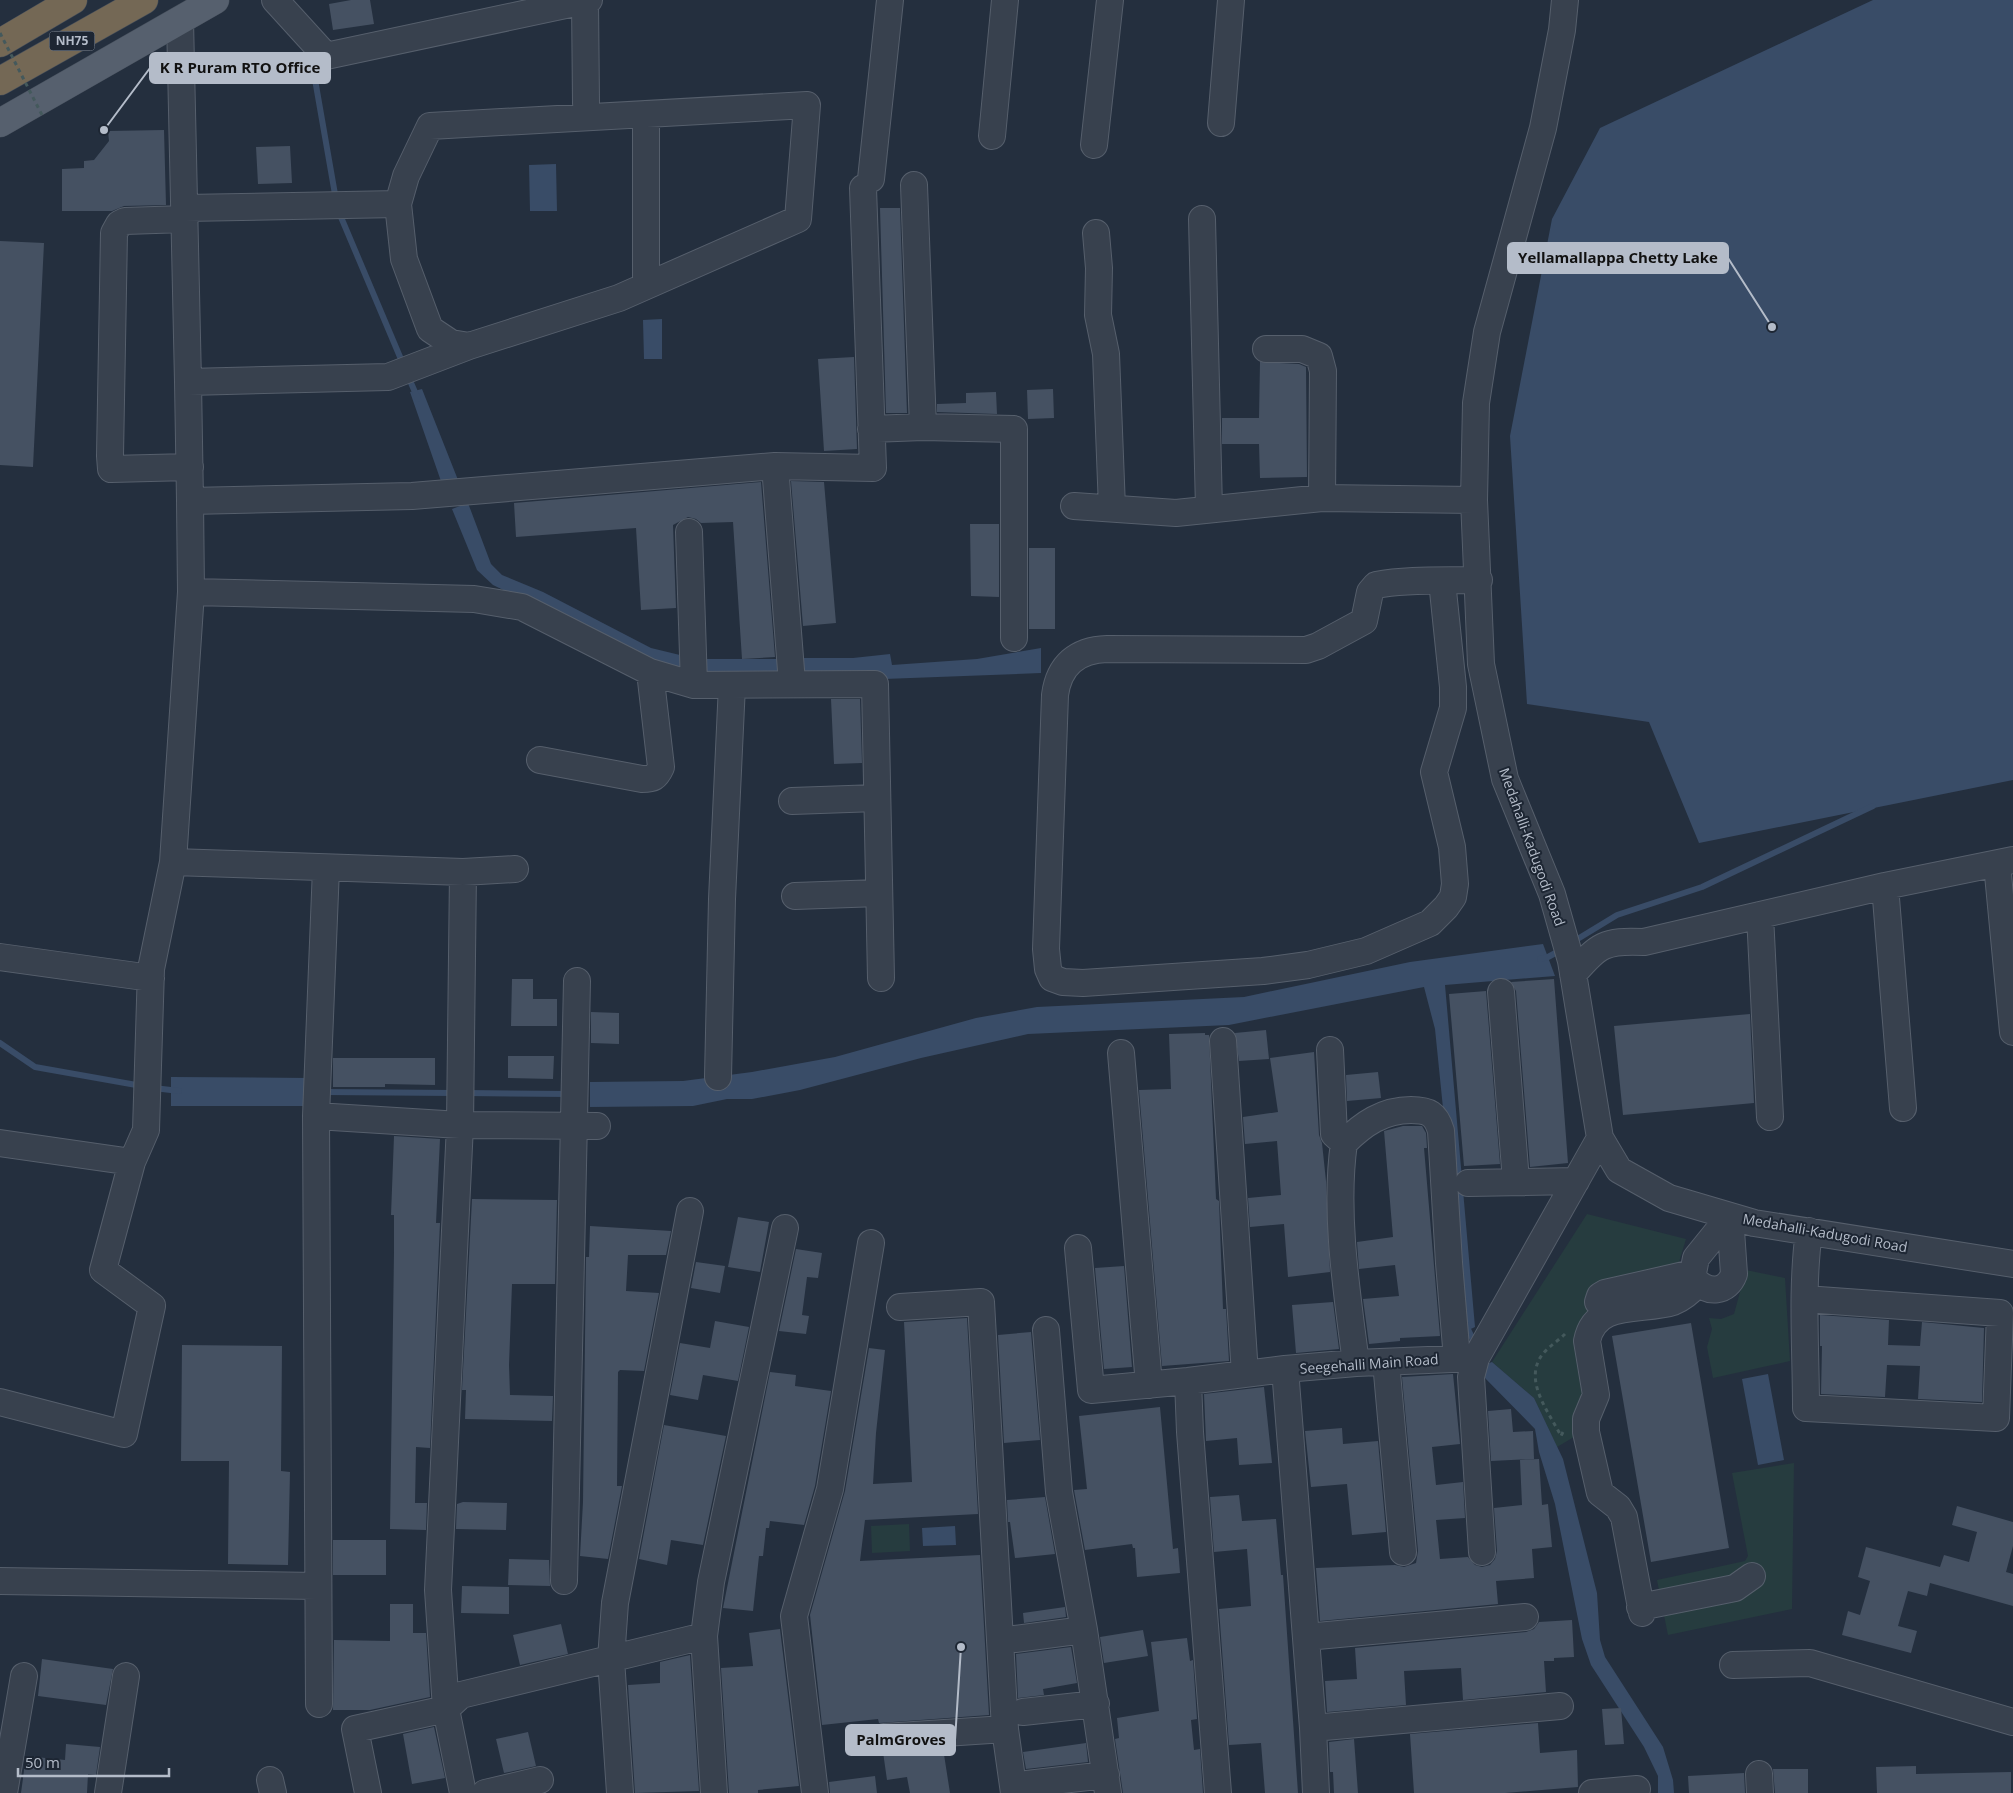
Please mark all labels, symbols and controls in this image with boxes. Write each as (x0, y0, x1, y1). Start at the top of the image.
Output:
road number: NH75 (50, 31, 94, 50)
callout: K R Puram RTO Office (150, 53, 330, 83)
text: K R Puram RTO Office (160, 57, 320, 77)
callout: Yellamallappa Chetty Lake (1508, 243, 1728, 273)
text: Yellamallappa Chetty Lake (1518, 247, 1718, 267)
street label: Medahalli-Kadugodi Road (1495, 765, 1570, 929)
street label: Medahalli-Kadugodi Road (1741, 1209, 1909, 1256)
street label: Seegehalli Main Road (1299, 1349, 1439, 1378)
callout: PalmGroves (846, 1725, 955, 1755)
text: PalmGroves (856, 1729, 946, 1749)
scale bar (18, 1746, 169, 1778)
text: 50 m (25, 1752, 60, 1772)

